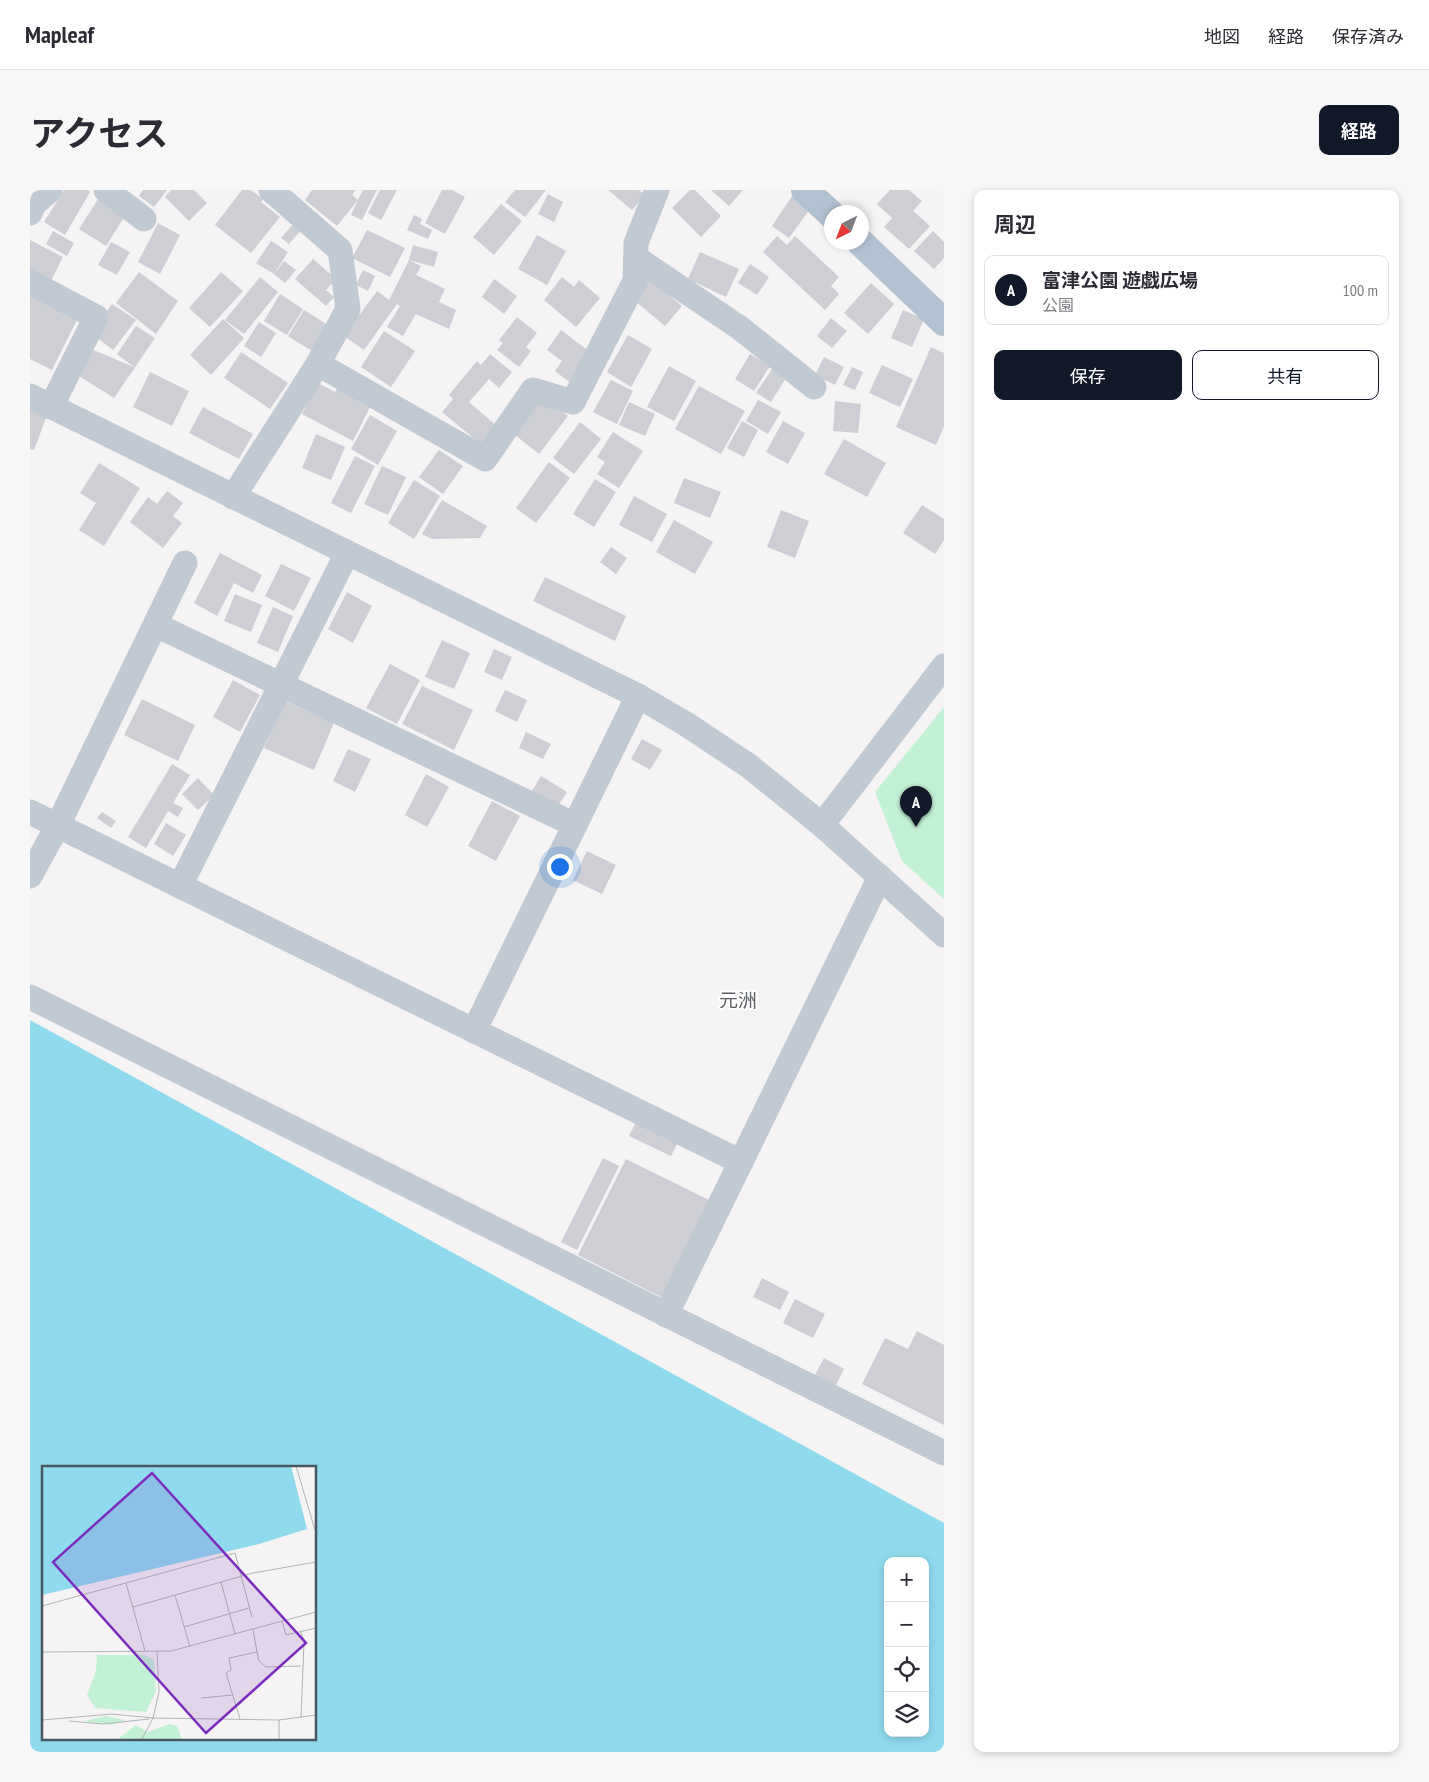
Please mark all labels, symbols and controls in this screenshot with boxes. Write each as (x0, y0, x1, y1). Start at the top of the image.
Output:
text: Mapleaf (25, 19, 94, 50)
text: 地図 (1204, 25, 1240, 48)
text: 経路 (1268, 25, 1304, 48)
text: 保存済み (1332, 25, 1404, 48)
button: 経路 (1319, 105, 1399, 155)
text: アクセス (30, 110, 168, 156)
north arrow (824, 205, 869, 250)
text: 周辺 (994, 211, 1036, 238)
text: 富津公園 遊戯広場 (1042, 268, 1198, 292)
text: A (1007, 280, 1015, 300)
text: 100 m (1343, 280, 1378, 300)
text: 公園 (1042, 295, 1074, 315)
button: 保存 (994, 350, 1182, 400)
button: 共有 (1192, 350, 1379, 400)
pin: A (900, 786, 932, 827)
your location (547, 854, 573, 880)
district label: 元洲 (719, 988, 757, 1012)
inset map (42, 1466, 316, 1740)
map controls (884, 1557, 929, 1737)
button: + (884, 1557, 929, 1602)
button: − (884, 1602, 929, 1647)
button: locate (884, 1647, 929, 1692)
button: layers (884, 1692, 929, 1737)

